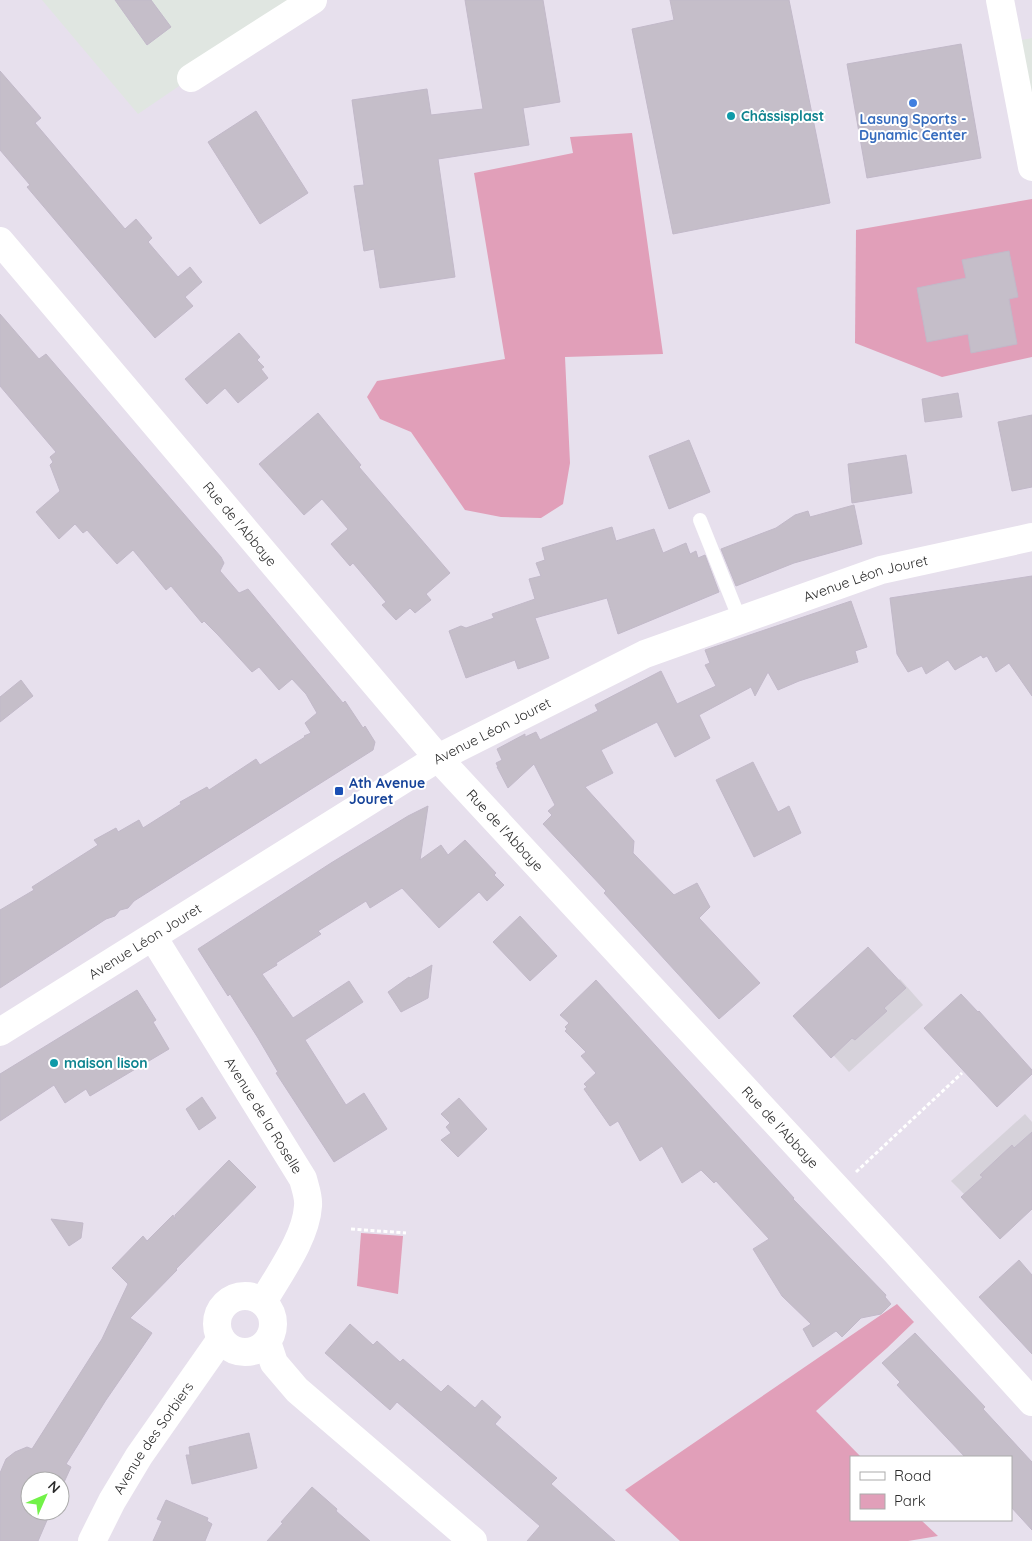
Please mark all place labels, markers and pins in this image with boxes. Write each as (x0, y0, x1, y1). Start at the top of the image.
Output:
marker: Lasung Sports - Dynamic Center (907, 97, 919, 109)
place label: Châssisplast (741, 107, 824, 125)
marker: Châssisplast (725, 110, 737, 122)
place label: Lasung Sports - Dynamic Center (859, 110, 967, 144)
place label: Ath Avenue Jouret (349, 774, 425, 808)
marker: Ath Avenue Jouret (333, 785, 345, 797)
place label: maison lison (64, 1054, 148, 1072)
marker: maison lison (48, 1057, 60, 1069)

